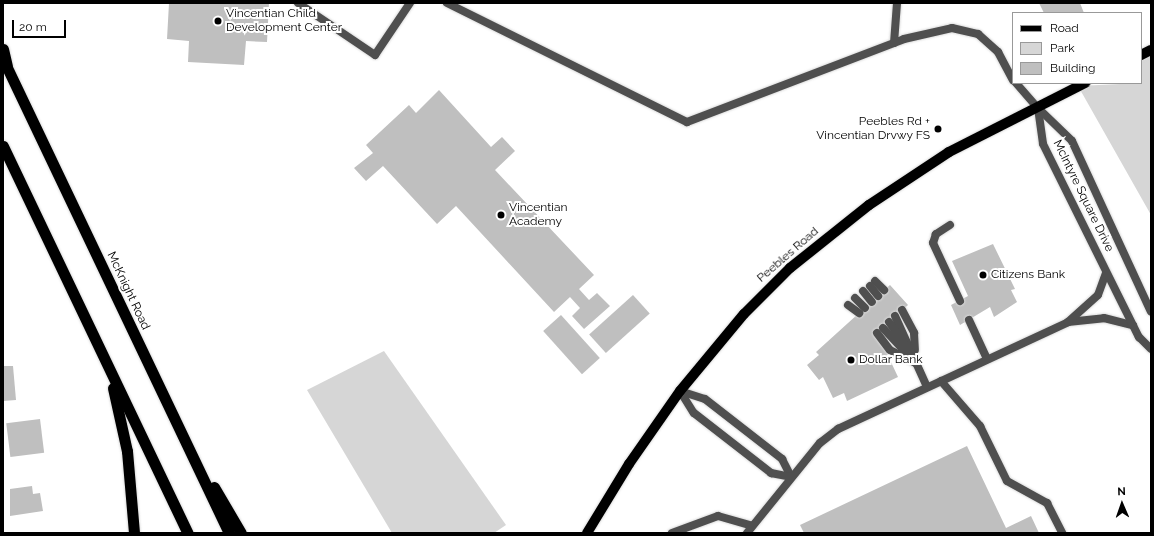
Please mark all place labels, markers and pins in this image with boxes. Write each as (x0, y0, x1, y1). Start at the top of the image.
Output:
place label: Vincentian Child Development Center (226, 7, 342, 35)
marker: Vincentian Child Development Center (213, 16, 223, 26)
place label: Peebles Rd + Vincentian Drvwy FS (816, 115, 930, 143)
marker: Peebles Rd + Vincentian Drvwy FS (933, 124, 943, 134)
place label: Vincentian Academy (509, 201, 567, 229)
marker: Vincentian Academy (496, 210, 506, 220)
place label: Citizens Bank (991, 268, 1065, 282)
marker: Citizens Bank (978, 270, 988, 280)
place label: Dollar Bank (859, 353, 923, 367)
marker: Dollar Bank (846, 355, 856, 365)

